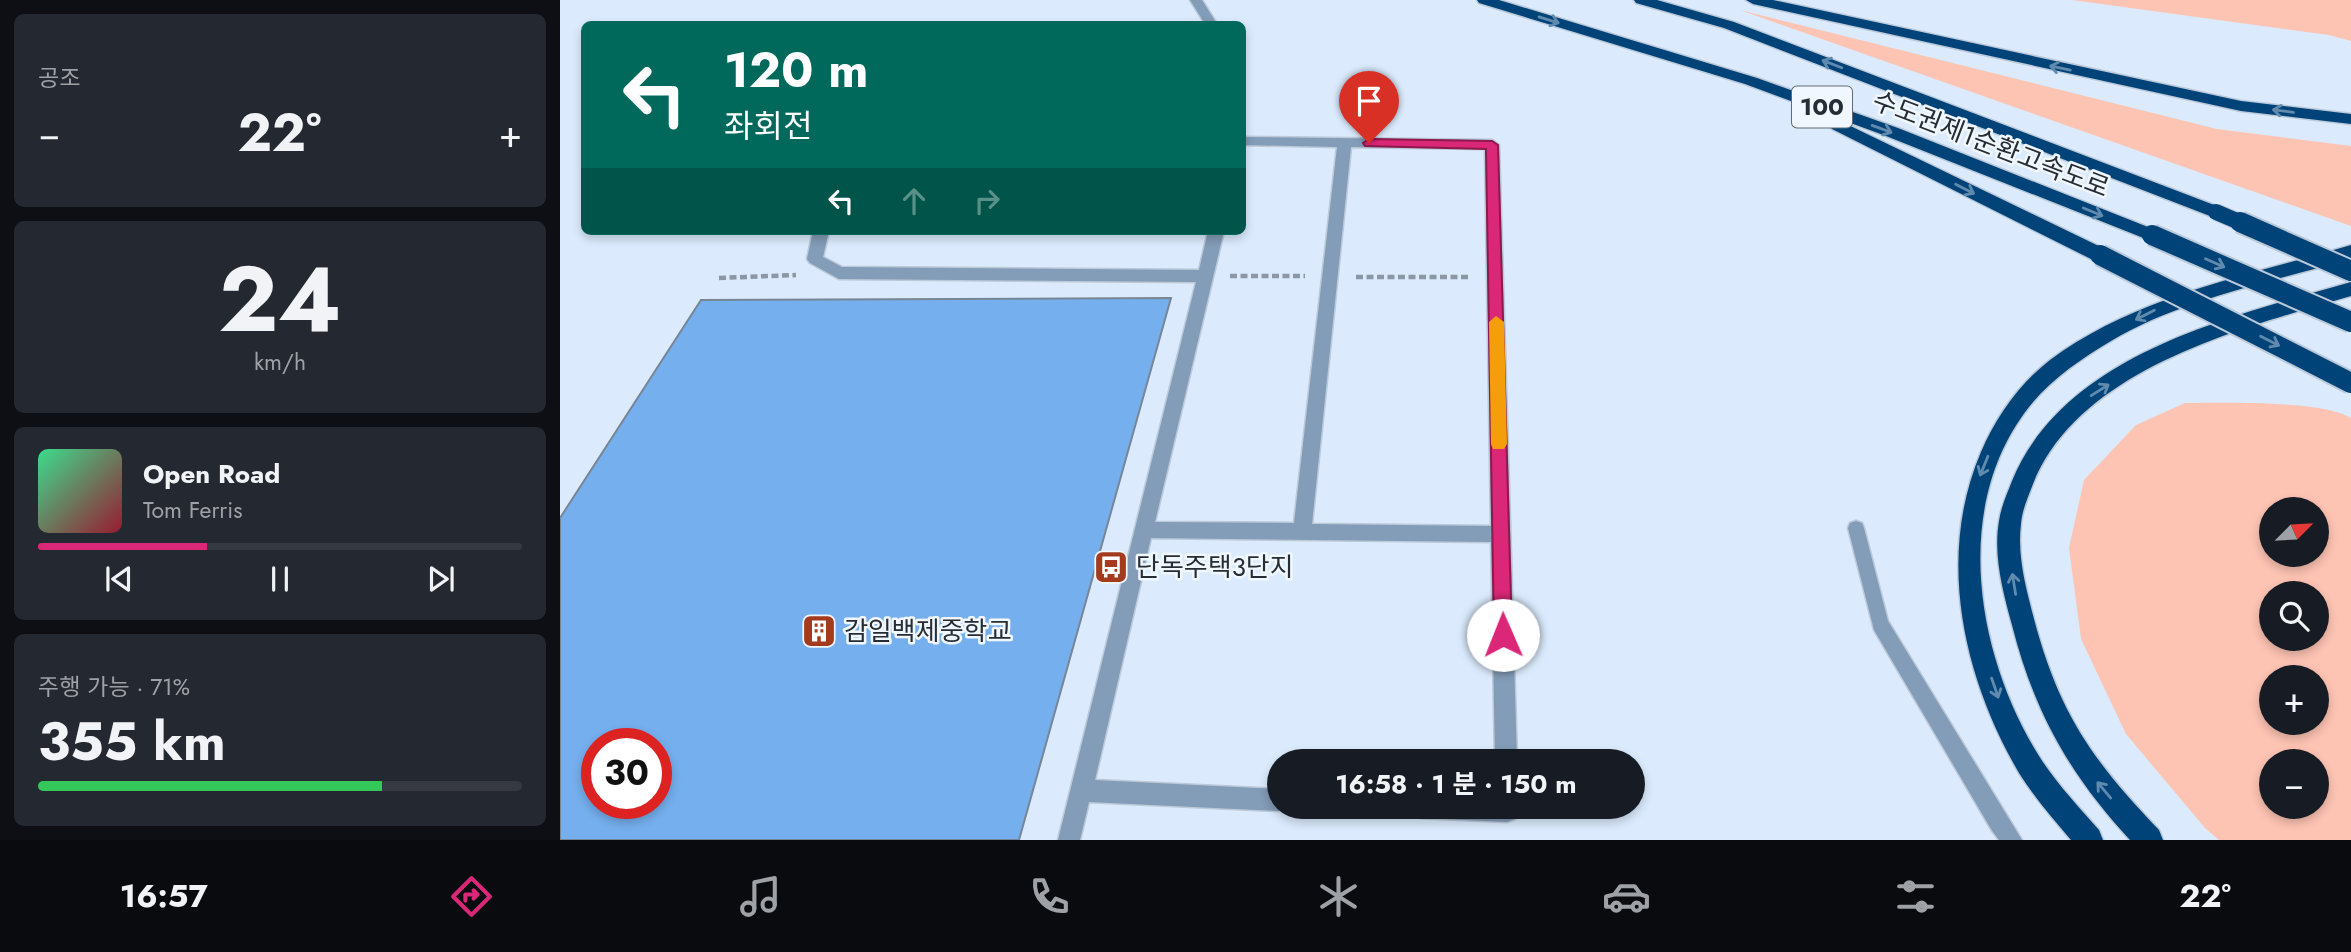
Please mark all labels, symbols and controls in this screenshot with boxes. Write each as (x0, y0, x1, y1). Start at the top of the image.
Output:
one-way arrow (1538, 14, 1560, 27)
text: 120 m (724, 35, 868, 105)
icon: left (609, 49, 700, 140)
one-way arrow (1821, 57, 1843, 70)
text: 공조 (38, 61, 80, 95)
one-way arrow (2049, 61, 2072, 75)
pin (1339, 71, 1399, 143)
street label: 수도권제1순환고속도로 (1867, 81, 2115, 207)
icon: arrive (1350, 82, 1388, 120)
road number: 100 (1792, 86, 1852, 128)
text: 22° (238, 95, 321, 171)
text: 좌회전 (724, 103, 812, 149)
one-way arrow (2272, 105, 2295, 118)
text: − (38, 106, 60, 161)
text: + (499, 106, 522, 161)
one-way arrow (1870, 123, 1892, 136)
icon: left (822, 182, 860, 220)
icon: ahead (895, 182, 933, 220)
icon: right (968, 182, 1006, 220)
one-way arrow (1955, 182, 1975, 196)
one-way arrow (2082, 206, 2104, 219)
text: 24 (218, 234, 342, 365)
one-way arrow (2204, 257, 2225, 270)
one-way arrow (2136, 309, 2156, 323)
one-way arrow (2259, 335, 2280, 349)
text: km/h (254, 345, 306, 379)
one-way arrow (2090, 382, 2109, 397)
text: Open Road (143, 455, 280, 493)
one-way arrow (1976, 455, 1989, 477)
text: Tom Ferris (143, 493, 242, 527)
north arrow (2259, 497, 2329, 567)
map controls (2259, 497, 2329, 819)
bus stop icon: 단독주택3단지 (1092, 548, 1130, 586)
place label: 단독주택3단지 (1136, 548, 1294, 586)
icon: previous (100, 560, 138, 598)
icon: pause (261, 560, 299, 598)
icon: next (422, 560, 460, 598)
one-way arrow (2007, 573, 2020, 596)
button: search (2259, 581, 2329, 651)
position arrow (1466, 598, 1540, 672)
building icon: 감일백제중학교 (800, 612, 838, 650)
place label: 감일백제중학교 (844, 612, 1011, 650)
button: + (2259, 665, 2329, 735)
text: 주행 가능 · 71% (38, 670, 190, 704)
one-way arrow (1989, 677, 2002, 699)
text: 355 km (38, 704, 226, 780)
speed limit sign: 30 (581, 728, 672, 819)
button: − (2259, 749, 2329, 819)
text: 16:58 · 1 분 · 150 m (1335, 765, 1577, 803)
one-way arrow (2096, 781, 2111, 799)
icon: directions (447, 872, 496, 921)
icon: music (736, 872, 785, 921)
icon: phone (1025, 872, 1074, 921)
icon: climate (1314, 872, 1363, 921)
icon: car (1602, 872, 1651, 921)
icon: filters (1891, 872, 1940, 921)
text: 16:57 (120, 873, 208, 919)
text: 22° (2180, 873, 2231, 919)

